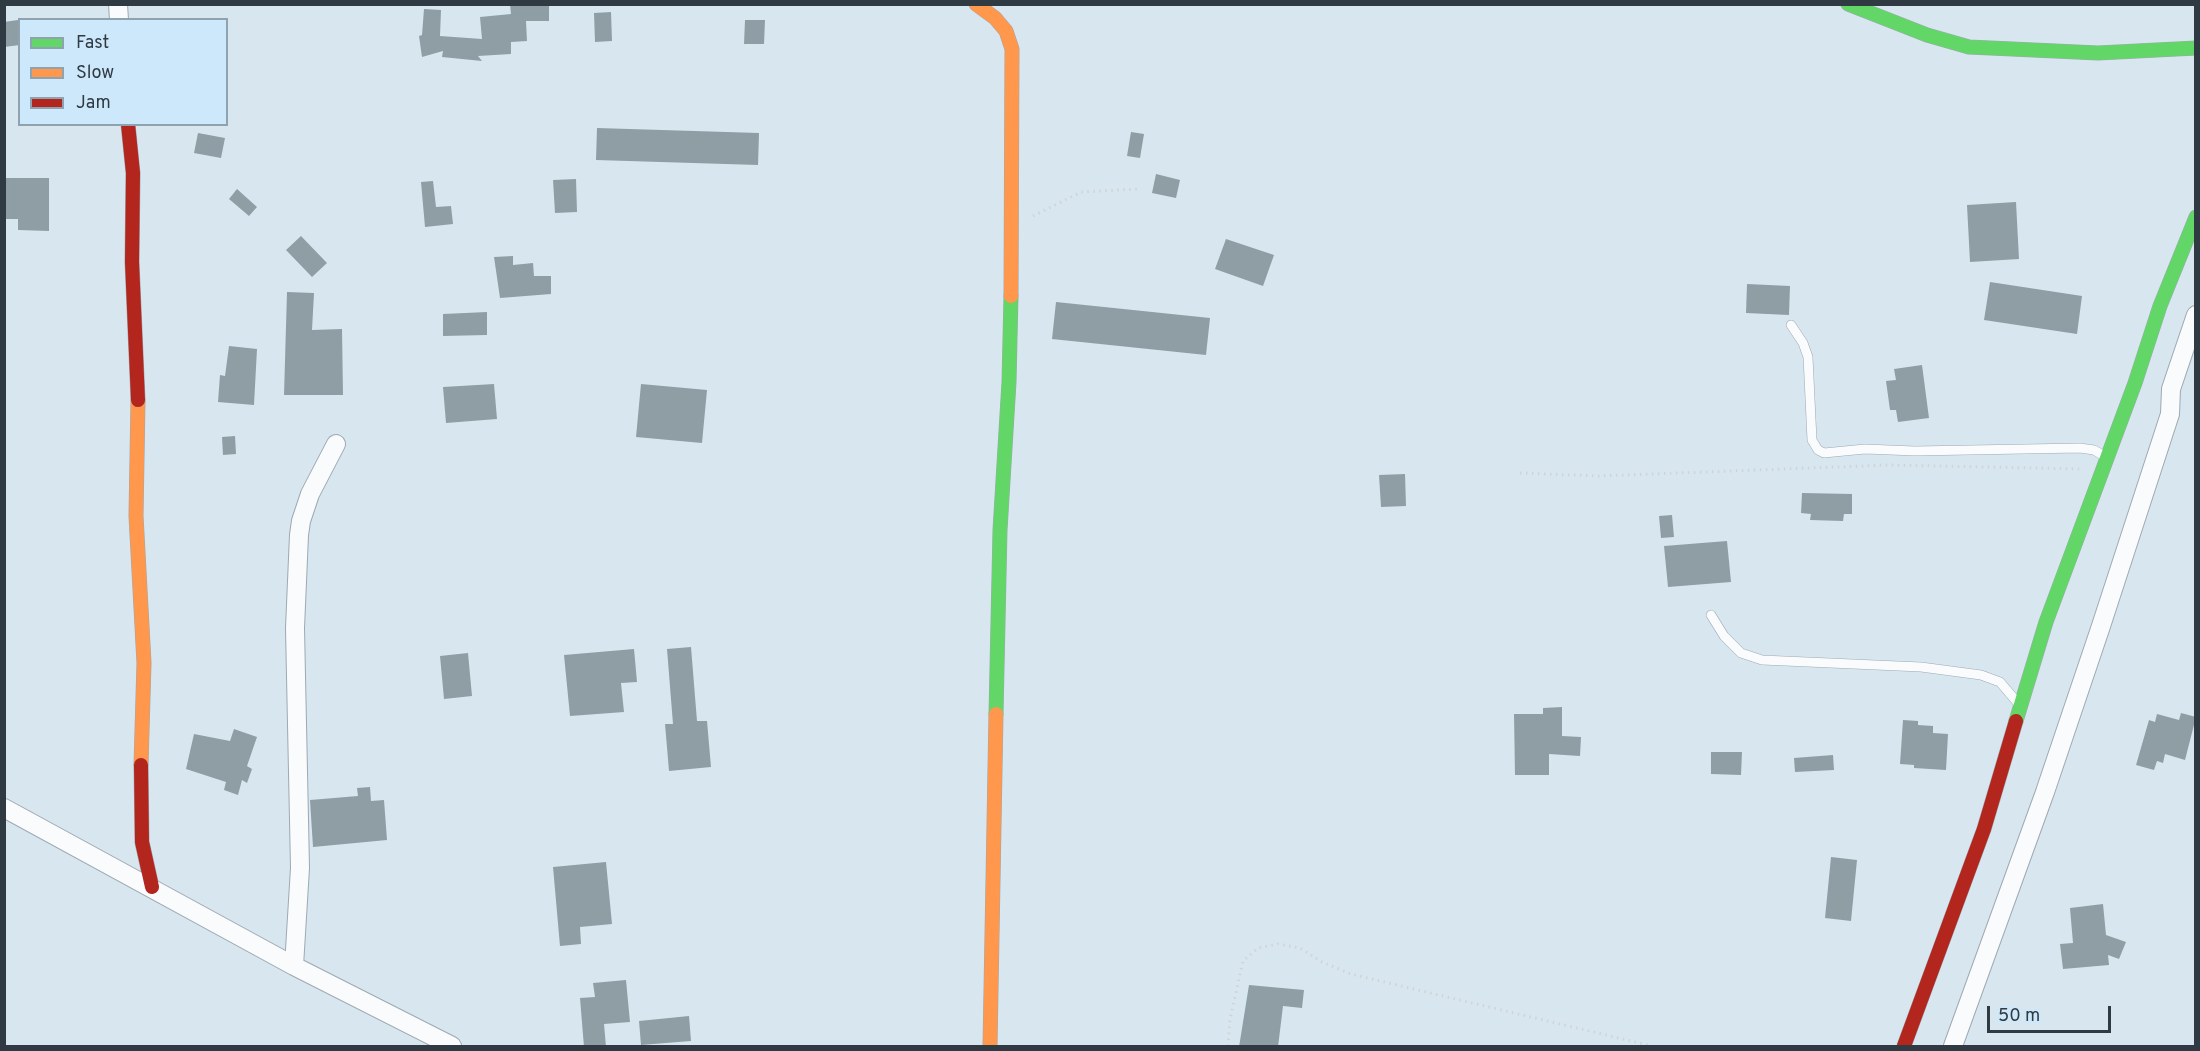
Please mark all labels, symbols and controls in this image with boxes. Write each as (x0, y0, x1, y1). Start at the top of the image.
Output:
legend (18, 18, 228, 126)
text: Fast (76, 32, 109, 55)
text: Slow (76, 62, 114, 85)
text: Jam (76, 92, 111, 115)
scale bar (1990, 994, 2114, 1032)
text: 50 m (1998, 1005, 2040, 1028)

